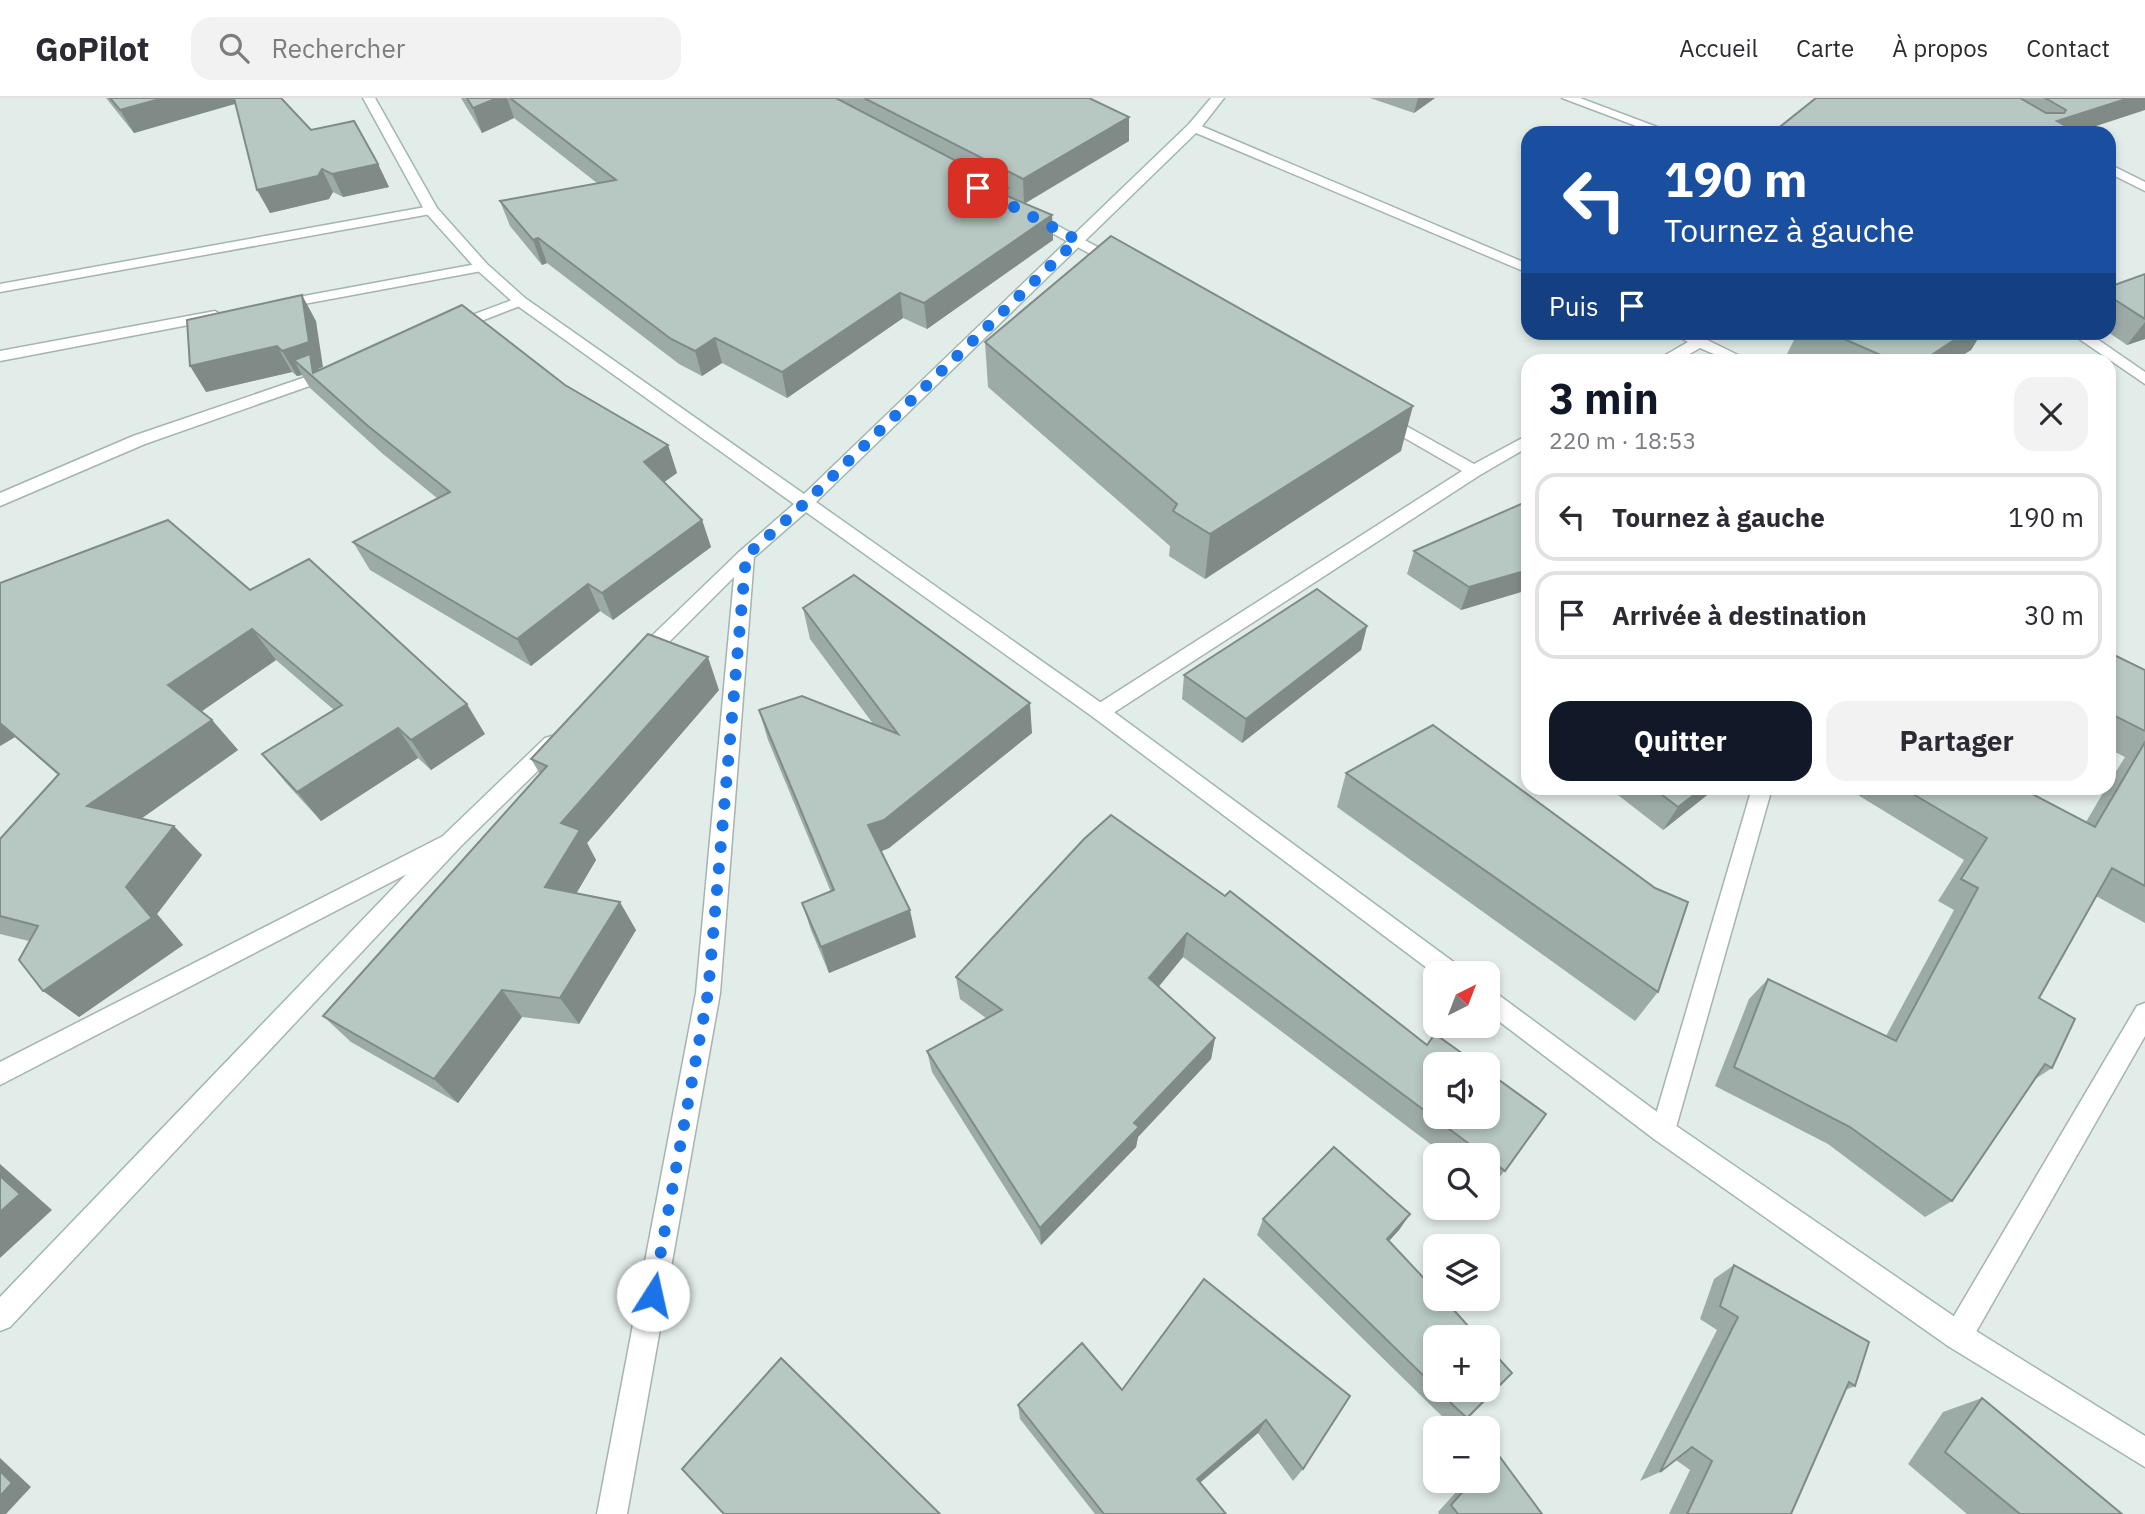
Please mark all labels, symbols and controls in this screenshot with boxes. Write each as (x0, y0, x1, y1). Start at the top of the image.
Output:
search box (191, 17, 681, 80)
text: GoPilot (35, 27, 149, 70)
icon: search (215, 29, 253, 67)
text: Rechercher (271, 31, 405, 65)
text: Accueil (1679, 32, 1758, 64)
text: Carte (1796, 32, 1854, 64)
text: À propos (1892, 32, 1988, 64)
text: Contact (2026, 32, 2110, 64)
text: 190 m (1664, 147, 1808, 210)
icon: left (1549, 154, 1640, 245)
pin (948, 158, 1008, 218)
icon: arrive (959, 169, 997, 207)
text: Tournez à gauche (1664, 209, 1915, 251)
icon: arrive (1613, 287, 1651, 325)
text: Puis (1549, 289, 1599, 323)
text: 3 min (1549, 371, 1659, 426)
button: close (2014, 377, 2088, 451)
text: 220 m · 18:53 (1549, 425, 1696, 455)
icon: left (1553, 498, 1591, 536)
text: Tournez à gauche (1612, 500, 1825, 534)
text: 190 m (2008, 500, 2084, 534)
icon: arrive (1553, 596, 1591, 634)
text: Arrivée à destination (1612, 598, 1867, 632)
text: 30 m (2024, 598, 2084, 632)
button: Quitter (1549, 701, 1812, 781)
button: Partager (1826, 701, 2088, 781)
north arrow (1423, 961, 1500, 1038)
map controls (1423, 961, 1500, 1493)
button: sound (1423, 1052, 1500, 1129)
button: search (1423, 1143, 1500, 1220)
button: layers (1423, 1234, 1500, 1311)
position arrow (616, 1258, 690, 1332)
button: + (1423, 1325, 1500, 1402)
button: − (1423, 1416, 1500, 1493)

